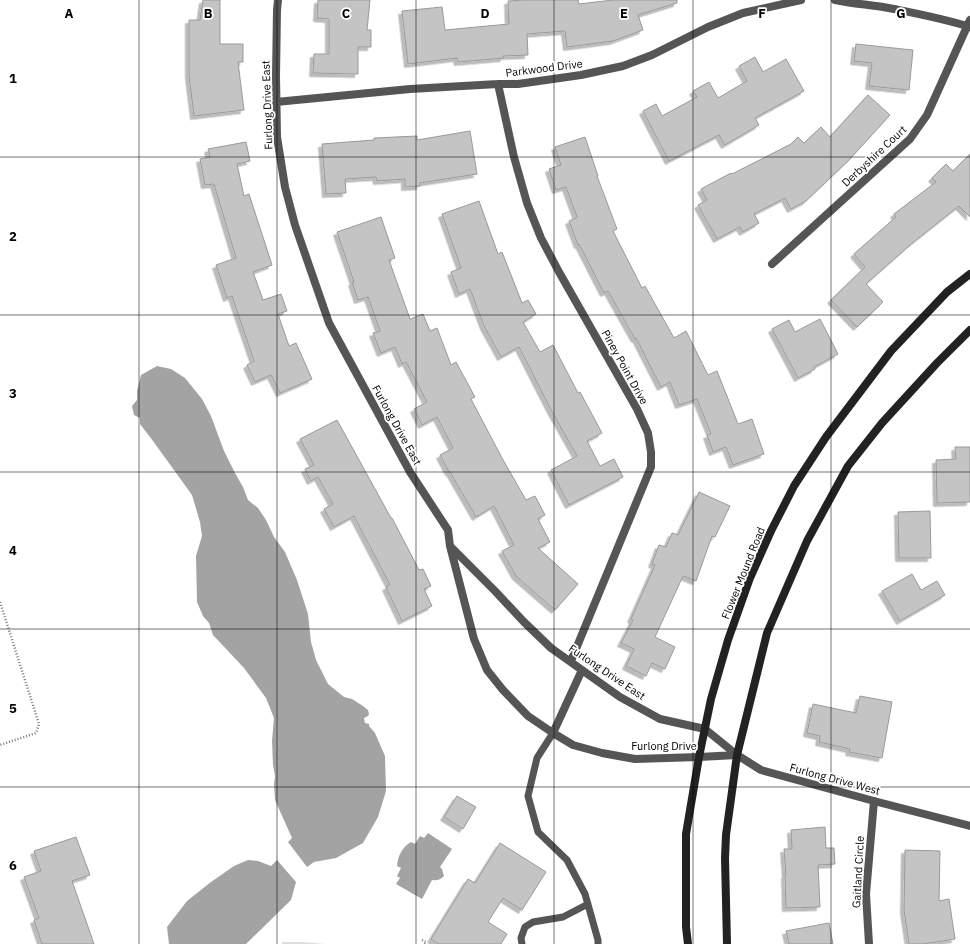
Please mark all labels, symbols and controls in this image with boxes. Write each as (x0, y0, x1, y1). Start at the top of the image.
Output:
text: A (65, 5, 74, 22)
text: B (204, 5, 213, 22)
text: C (342, 5, 351, 22)
text: D (480, 5, 490, 22)
text: E (620, 5, 628, 22)
text: F (758, 5, 766, 22)
text: G (896, 5, 906, 22)
street label: Parkwood Drive (505, 56, 583, 80)
street label: Furlong Drive East (258, 60, 276, 150)
text: 1 (9, 70, 17, 87)
street label: Derbyshire Court (839, 122, 909, 190)
text: 2 (9, 228, 17, 245)
street label: Piney Point Drive (599, 327, 651, 407)
street label: Furlong Drive East (369, 382, 425, 468)
text: 3 (9, 385, 17, 402)
street label: Flower Mound Road (718, 525, 768, 621)
text: 4 (9, 542, 17, 559)
street label: Furlong Drive East (566, 641, 648, 703)
text: 5 (9, 700, 17, 717)
street label: Furlong Drive (631, 739, 697, 753)
street label: Furlong Drive West (788, 760, 882, 798)
street label: Gaitland Circle (849, 836, 867, 908)
text: 6 (9, 857, 17, 874)

